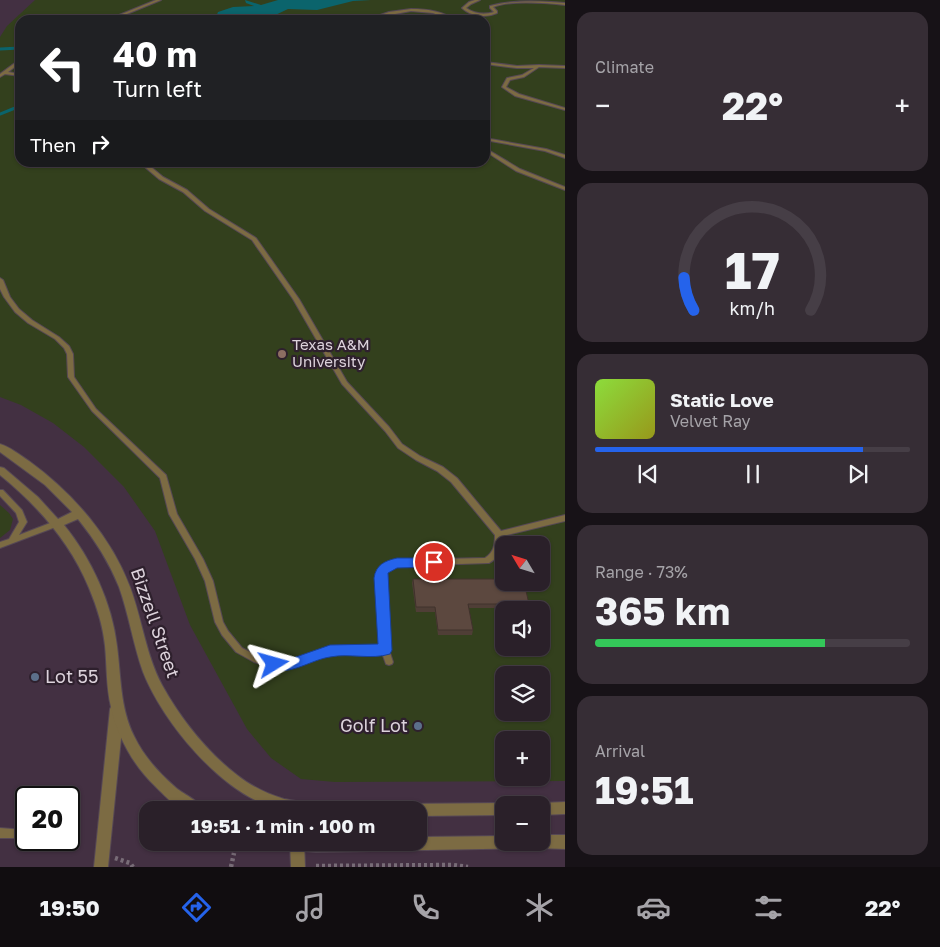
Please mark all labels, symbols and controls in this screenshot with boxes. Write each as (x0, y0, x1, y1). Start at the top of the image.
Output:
text: 40 m (113, 33, 197, 75)
icon: left (30, 35, 95, 100)
text: Climate (595, 57, 654, 77)
text: Turn left (113, 75, 202, 102)
text: 22° (722, 83, 783, 128)
text: − (595, 89, 610, 122)
text: + (895, 89, 910, 122)
icon: right (86, 130, 114, 158)
text: Then (30, 133, 76, 156)
text: 17 (725, 238, 780, 300)
text: km/h (730, 297, 775, 319)
place label: Texas A&M University (292, 335, 370, 370)
marker: Texas A&M University (276, 348, 288, 360)
text: Static Love (670, 388, 774, 411)
text: Velvet Ray (670, 411, 751, 431)
icon: previous (634, 460, 662, 488)
icon: pause (739, 460, 767, 488)
icon: next (844, 460, 872, 488)
north arrow (495, 536, 550, 591)
map controls (495, 536, 550, 851)
pin (413, 541, 455, 583)
icon: arrive (420, 548, 448, 576)
text: Range · 73% (595, 562, 688, 582)
street label: Bizzell Street (127, 565, 185, 681)
text: 365 km (595, 588, 730, 633)
button: sound (495, 601, 550, 656)
position arrow (247, 637, 299, 689)
place label: Lot 55 (45, 665, 98, 687)
button: layers (495, 666, 550, 721)
marker: Lot 55 (29, 671, 41, 683)
place label: Golf Lot (340, 714, 408, 736)
marker: Golf Lot (412, 720, 424, 732)
button: + (495, 731, 550, 786)
text: Arrival (595, 741, 645, 761)
text: 19:51 (595, 767, 694, 812)
speed limit sign: 20 (15, 786, 80, 851)
button: − (495, 796, 550, 851)
text: 19:51 · 1 min · 100 m (191, 814, 375, 837)
icon: directions (179, 890, 214, 925)
icon: music (293, 890, 328, 925)
icon: phone (408, 890, 443, 925)
icon: climate (522, 890, 557, 925)
icon: car (636, 890, 671, 925)
icon: filters (751, 890, 786, 925)
text: 19:50 (40, 894, 100, 921)
text: 22° (865, 894, 900, 921)

